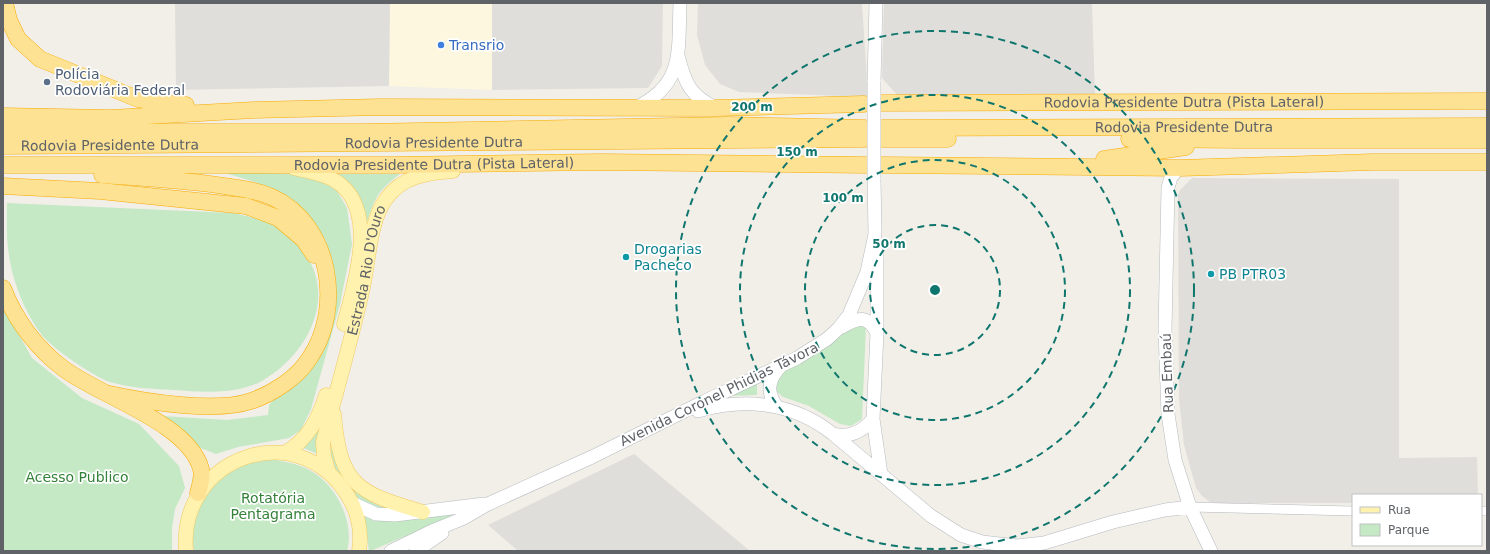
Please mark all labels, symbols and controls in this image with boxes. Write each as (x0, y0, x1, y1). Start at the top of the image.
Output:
place label: Transrio (448, 37, 504, 53)
marker: Transrio (436, 40, 446, 50)
place label: Polícia Rodoviária Federal (55, 66, 185, 98)
marker: Polícia Rodoviária Federal (42, 77, 52, 87)
street label: Rodovia Presidente Dutra (Pista Lateral) (1044, 94, 1324, 110)
text: 200 m (731, 100, 773, 114)
street label: Rodovia Presidente Dutra (1095, 119, 1273, 135)
street label: Rodovia Presidente Dutra (345, 134, 523, 151)
street label: Rodovia Presidente Dutra (21, 136, 199, 154)
text: 150 m (776, 145, 818, 159)
street label: Rodovia Presidente Dutra (Pista Lateral) (294, 154, 574, 173)
text: 100 m (822, 191, 864, 205)
street label: Estrada Rio D'Ouro (344, 202, 389, 337)
text: 50 m (872, 237, 906, 251)
place label: Drogarias Pacheco (634, 241, 702, 273)
marker: Drogarias Pacheco (621, 252, 631, 262)
place label: PB PTR03 (1219, 266, 1286, 282)
marker: PB PTR03 (1206, 269, 1216, 279)
centre of rings (928, 283, 942, 297)
street label: Rua Embaú (1158, 333, 1176, 413)
street label: Avenida Coronel Phidias Távora (617, 339, 821, 449)
park label: Acesso Publico (25, 469, 129, 485)
park label: Rotatória Pentagrama (231, 490, 315, 522)
legend (1352, 494, 1482, 546)
text: Rua (1388, 503, 1411, 517)
text: Parque (1388, 523, 1429, 537)

